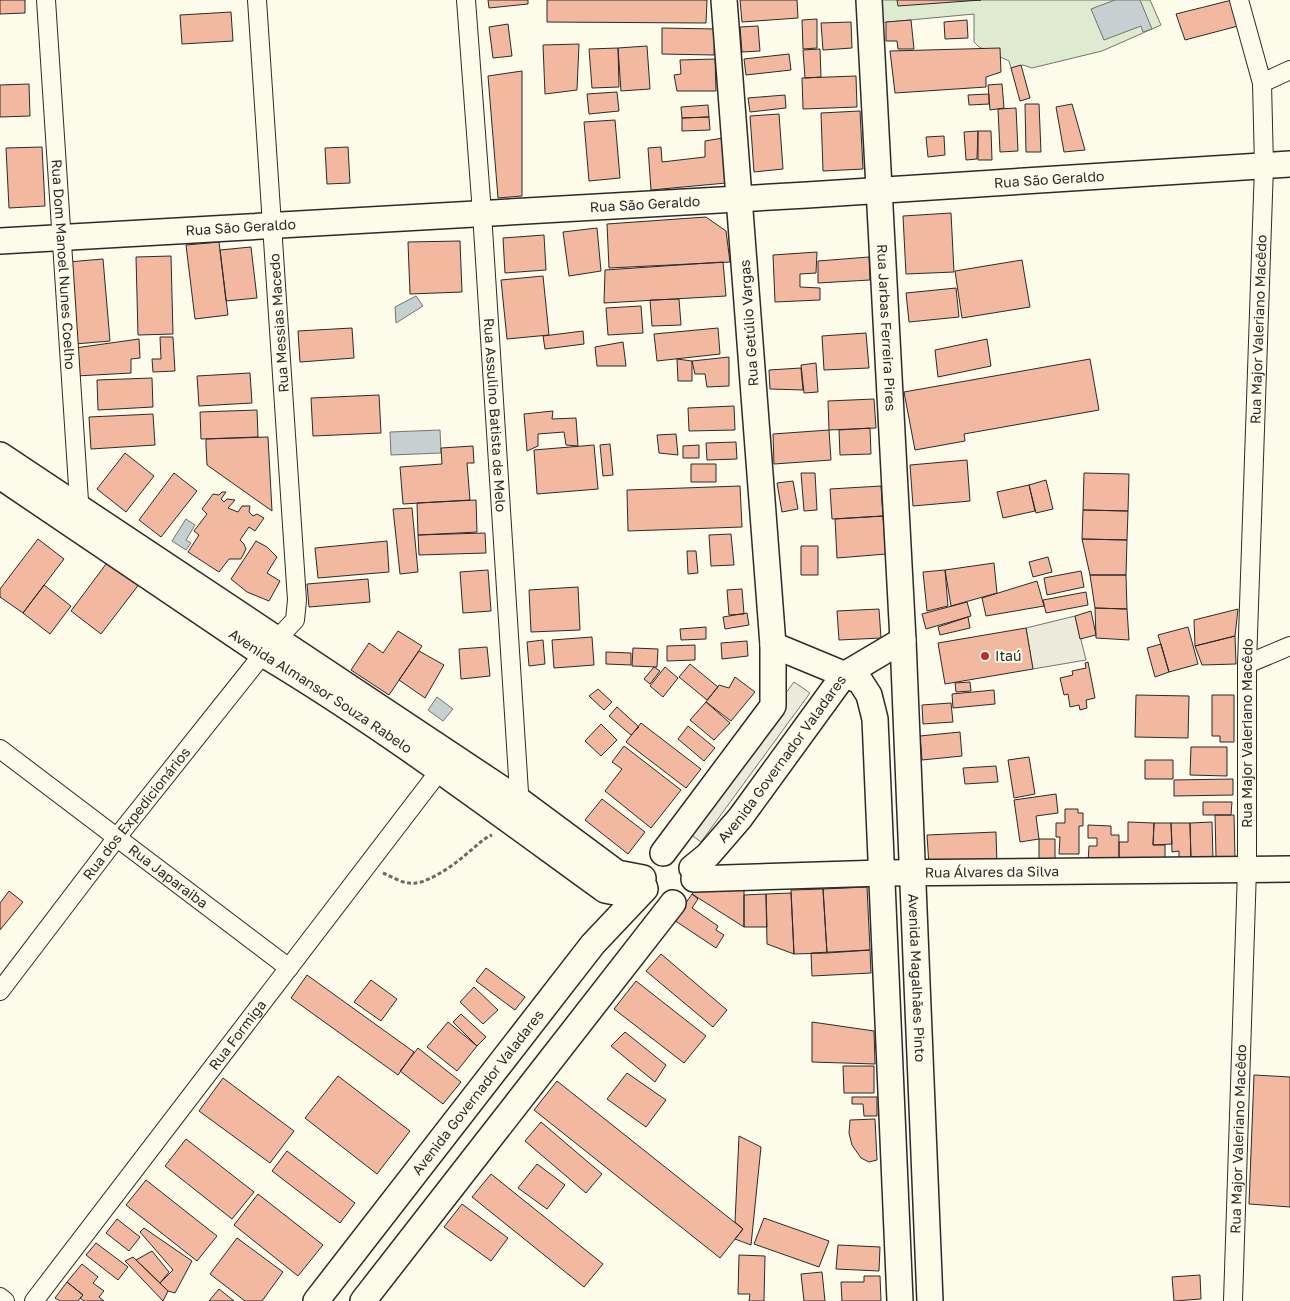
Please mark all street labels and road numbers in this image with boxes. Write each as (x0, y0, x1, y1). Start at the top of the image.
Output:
street label: Rua Dom Manoel Nunes Coelho (49, 159, 79, 370)
street label: Rua São Geraldo (993, 167, 1105, 191)
street label: Rua São Geraldo (589, 192, 701, 215)
street label: Rua São Geraldo (185, 215, 296, 238)
street label: Rua Major Valeriano Macêdo (1246, 234, 1270, 424)
street label: Rua Jarbas Ferreira Pires (874, 243, 900, 412)
street label: Rua Messias Macedo (265, 253, 292, 393)
street label: Rua Getúlio Vargas (736, 259, 761, 387)
street label: Rua Assulino Batista de Melo (481, 317, 510, 513)
street label: Avenida Almansor Souza Rabelo (226, 625, 416, 757)
street label: Rua Major Valeriano Macêdo (1238, 638, 1256, 828)
street label: Avenida Governador Valadares (714, 671, 849, 846)
street label: Rua dos Expedicionários (79, 743, 194, 883)
street label: Rua Japaraiba (125, 841, 211, 911)
street label: Rua Álvares da Silva (925, 862, 1059, 881)
street label: Avenida Magalhães Pinto (905, 893, 929, 1062)
street label: Rua Formiga (205, 996, 269, 1073)
street label: Avenida Governador Valadares (408, 1006, 547, 1178)
street label: Rua Major Valeriano Macêdo (1226, 1044, 1249, 1234)

